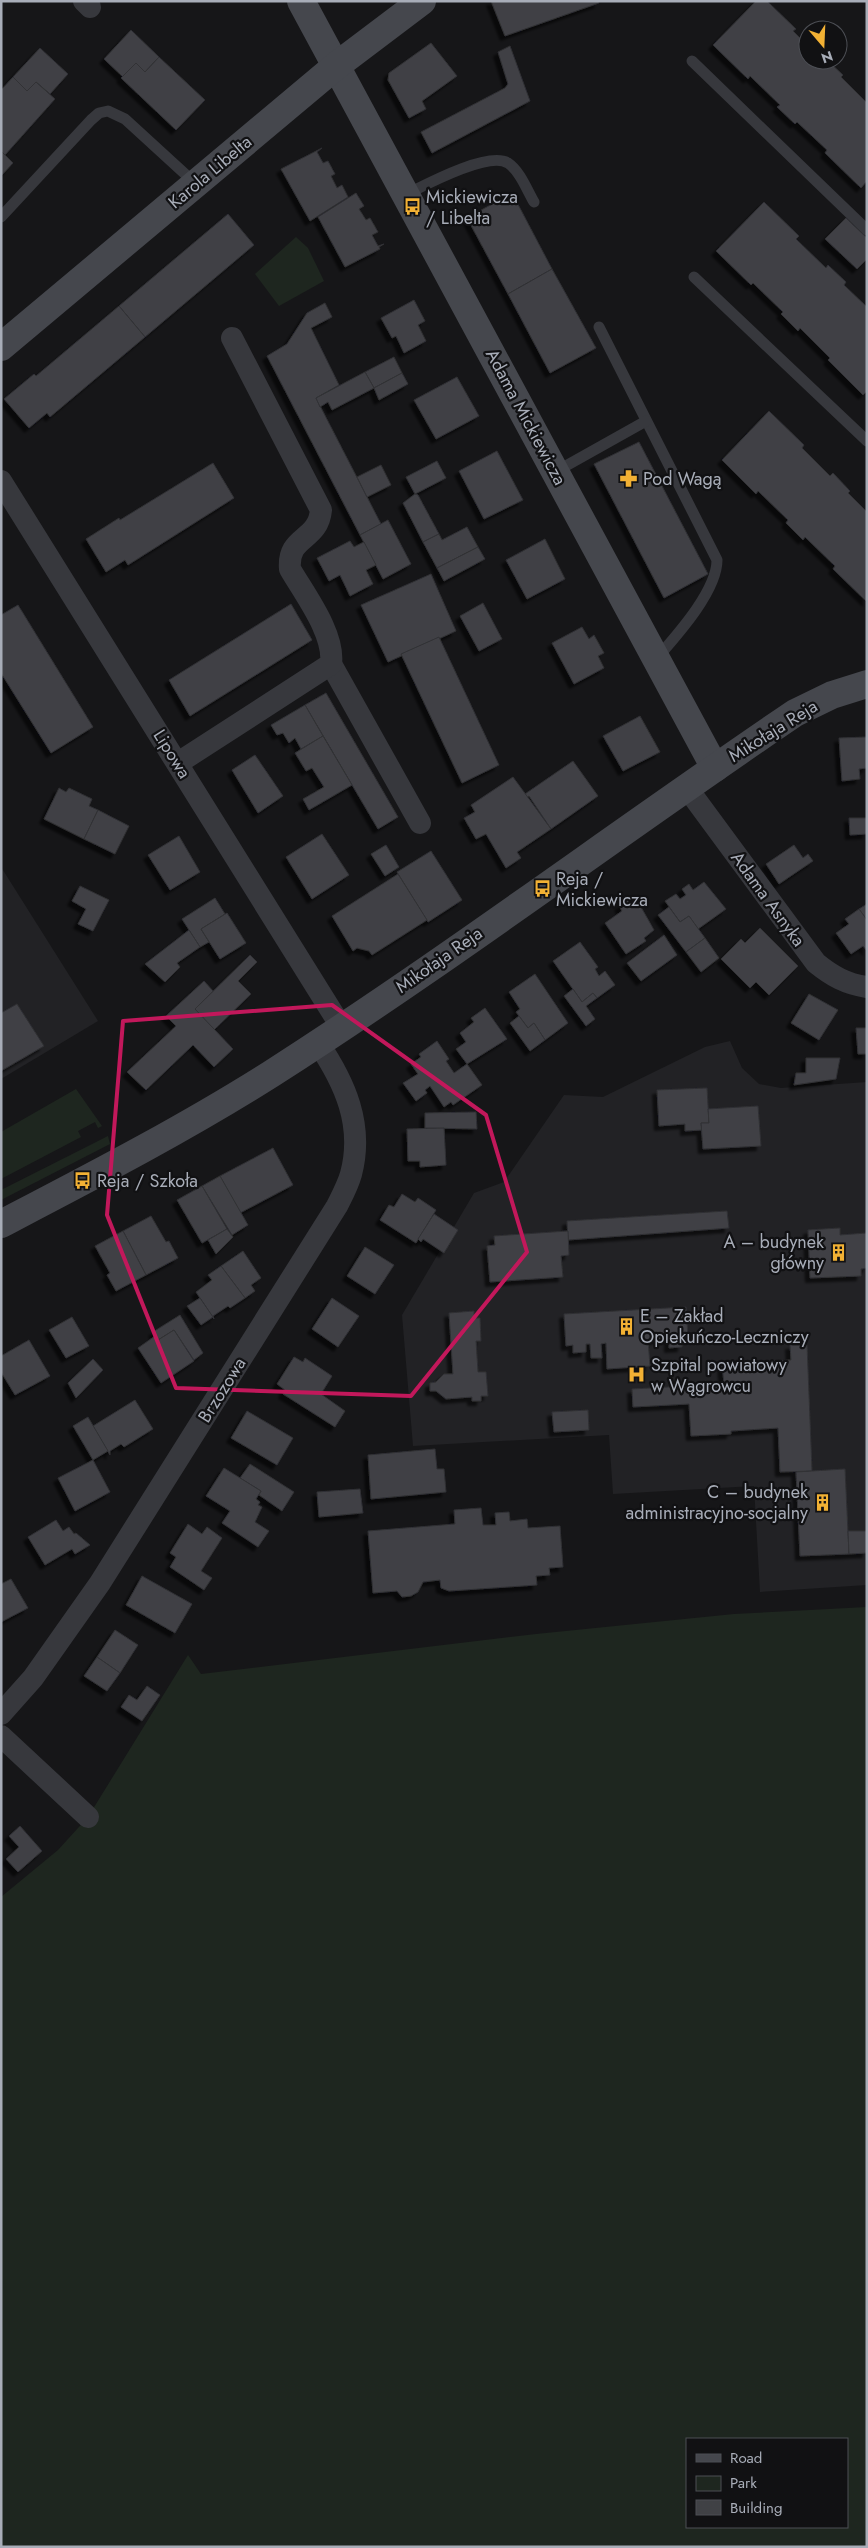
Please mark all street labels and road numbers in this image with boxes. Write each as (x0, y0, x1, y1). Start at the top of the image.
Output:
street label: Karola Libelta (163, 129, 257, 215)
street label: Adama Mickiewicza (479, 344, 573, 490)
street label: Mikołaja Reja (723, 693, 823, 769)
street label: Lipowa (147, 724, 197, 784)
street label: Adama Asnyka (725, 846, 811, 952)
street label: Mikołaja Reja (390, 920, 488, 1000)
street label: Brzozowa (192, 1352, 252, 1428)

